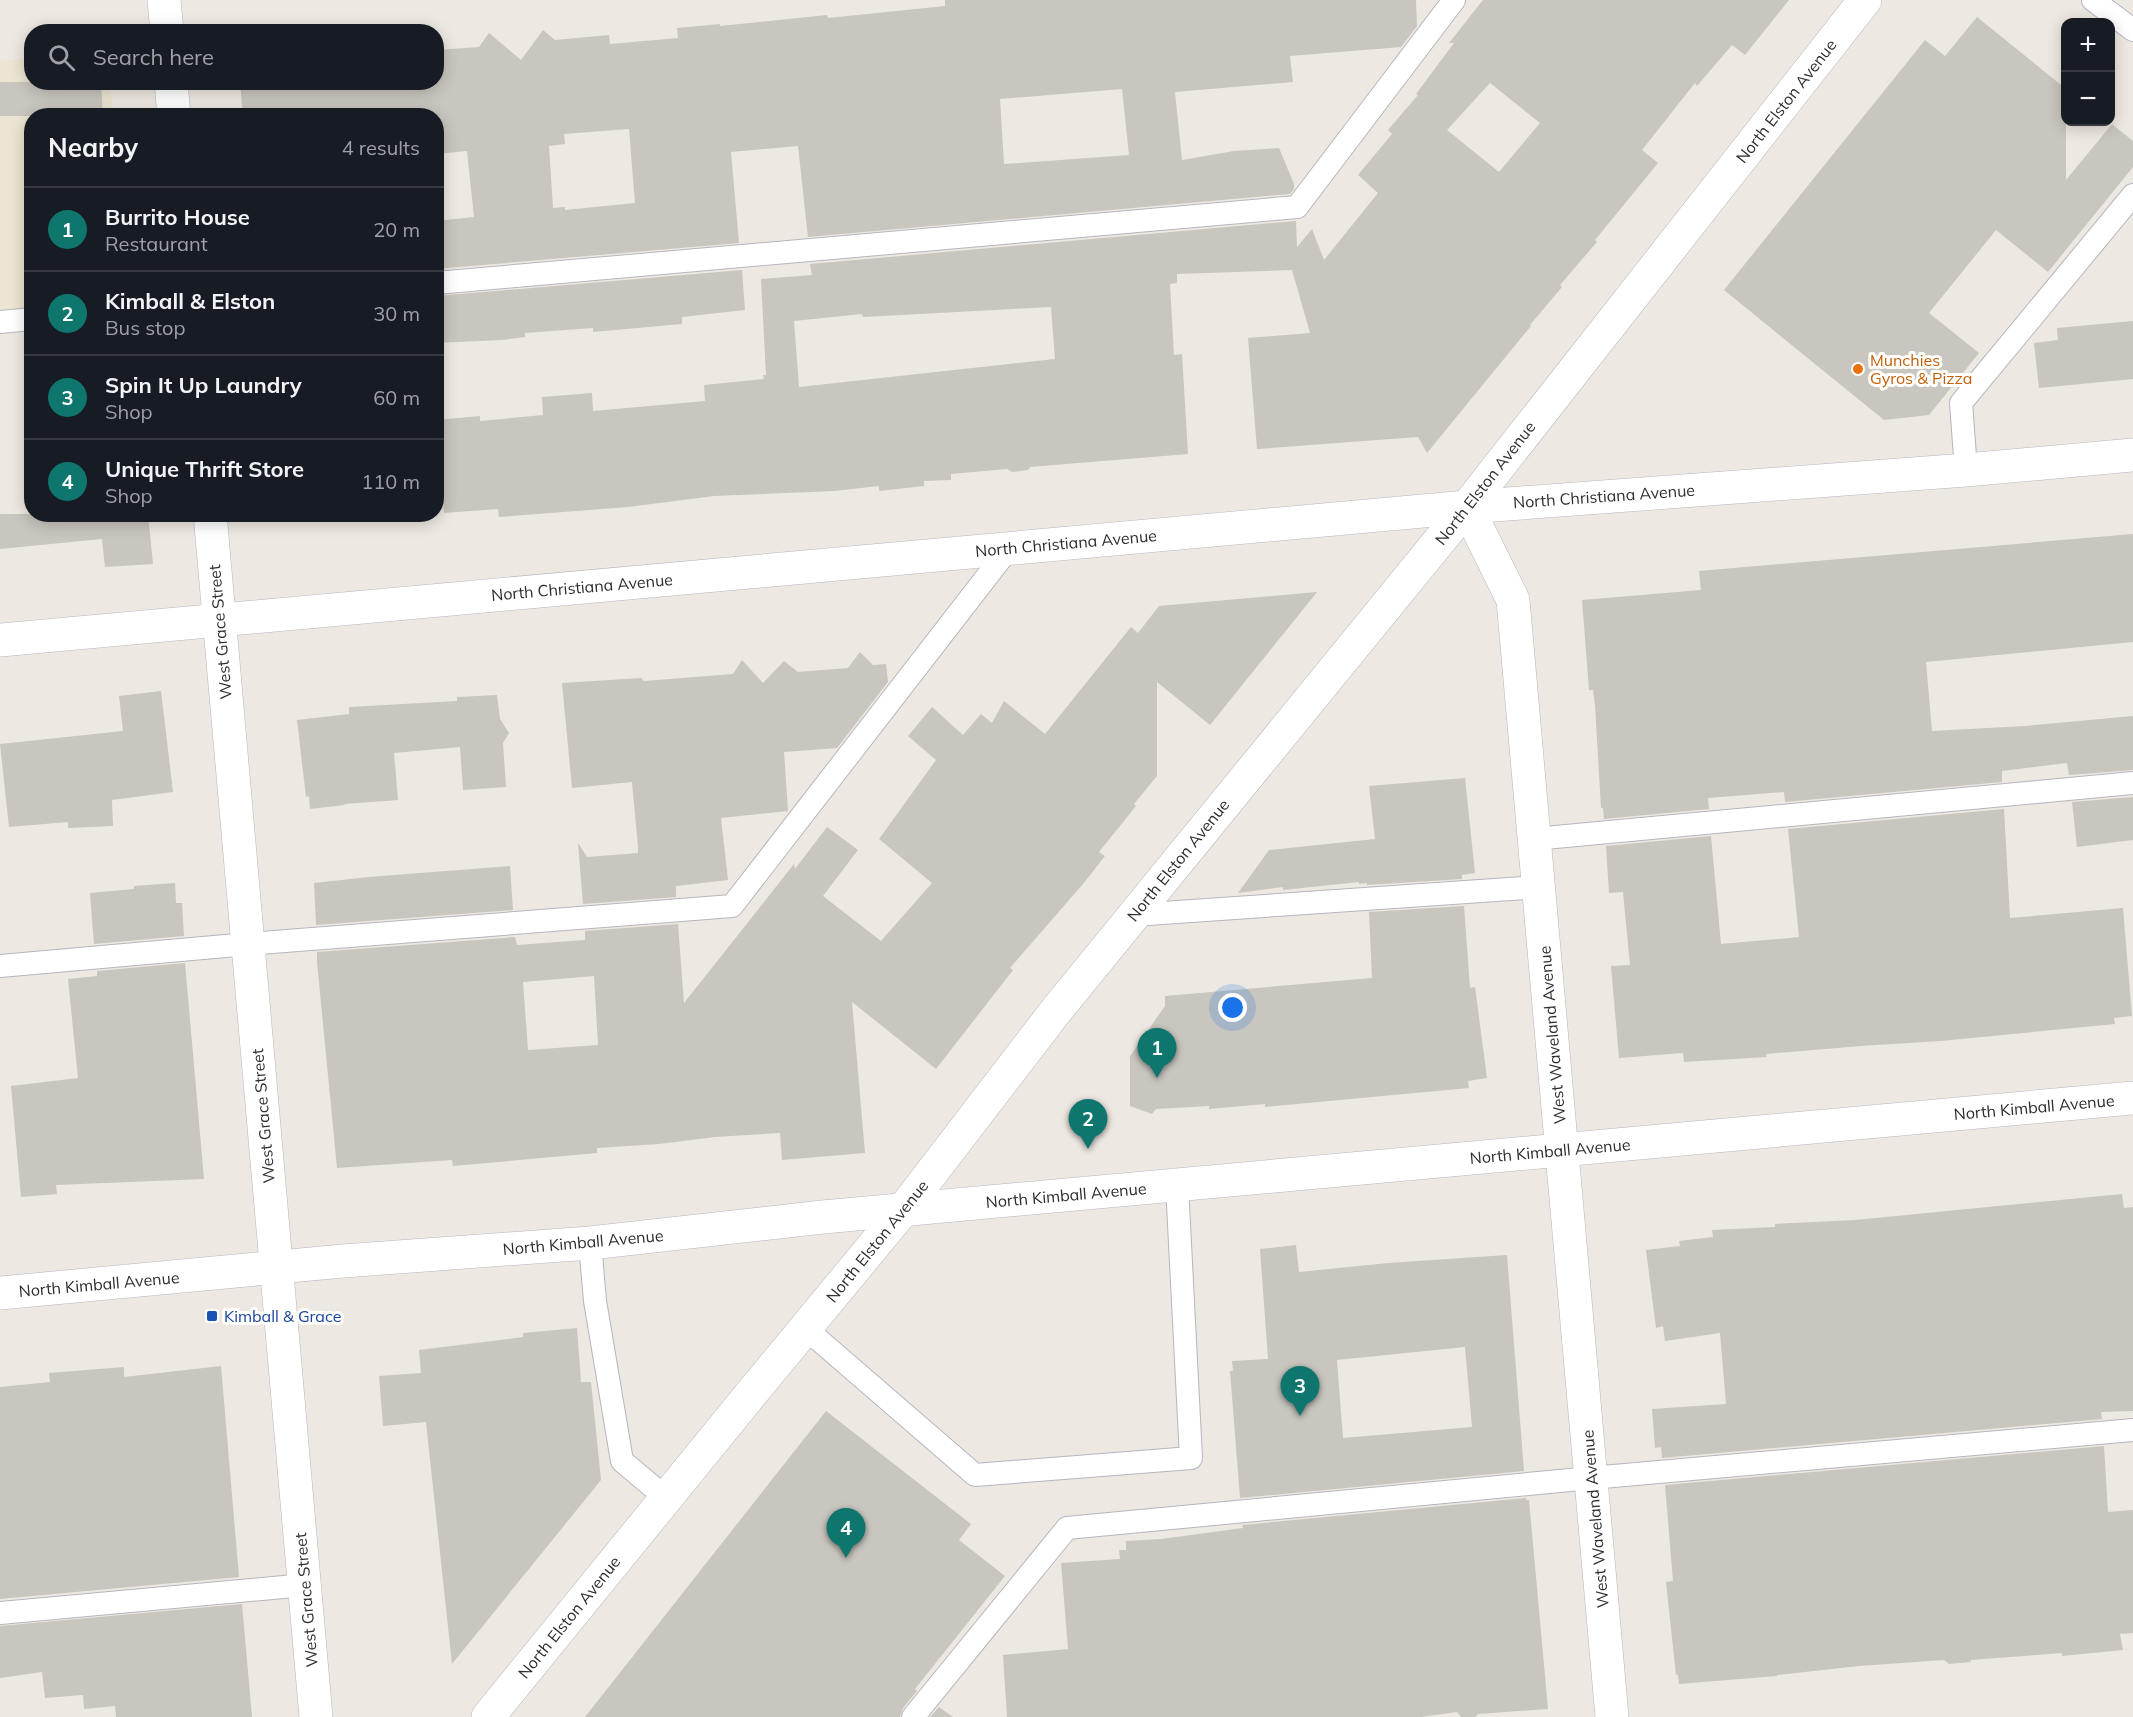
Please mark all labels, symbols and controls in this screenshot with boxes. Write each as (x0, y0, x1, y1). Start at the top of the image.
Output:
map controls (2061, 18, 2115, 126)
button: + (2061, 18, 2115, 72)
search box (24, 24, 444, 90)
street label: North Elston Avenue (1731, 35, 1841, 167)
icon: search (45, 41, 78, 74)
text: Search here (93, 43, 214, 71)
button: − (2061, 72, 2115, 126)
text: Nearby (48, 131, 138, 164)
text: 4 results (342, 135, 420, 160)
text: Burrito House (105, 203, 250, 231)
text: 1 (62, 217, 74, 242)
text: 20 m (373, 217, 420, 242)
text: Restaurant (105, 231, 208, 256)
text: Kimball & Elston (105, 287, 275, 315)
text: 2 (62, 301, 74, 326)
text: 30 m (373, 301, 420, 326)
text: Bus stop (105, 315, 185, 340)
place label: Munchies Gyros & Pizza (1870, 350, 1972, 388)
marker: Munchies Gyros & Pizza (1851, 362, 1865, 376)
text: Spin It Up Laundry (105, 371, 302, 399)
text: 3 (62, 385, 74, 410)
text: 60 m (373, 385, 420, 410)
text: Shop (105, 399, 153, 424)
street label: North Elston Avenue (1430, 417, 1540, 549)
text: Unique Thrift Store (105, 455, 304, 483)
text: 4 (62, 469, 74, 494)
text: 110 m (361, 469, 420, 494)
street label: North Christiana Avenue (1512, 480, 1696, 512)
text: Shop (105, 483, 153, 508)
street label: North Christiana Avenue (974, 525, 1158, 561)
street label: West Grace Street (204, 563, 236, 700)
street label: North Christiana Avenue (490, 569, 674, 605)
street label: North Elston Avenue (1123, 795, 1233, 925)
street label: West Waveland Avenue (1534, 945, 1570, 1125)
your location (1218, 993, 1247, 1022)
pin: 1 (1138, 1028, 1176, 1078)
street label: West Grace Street (247, 1047, 279, 1184)
street label: North Kimball Avenue (1953, 1090, 2115, 1124)
pin: 2 (1068, 1100, 1108, 1149)
street label: North Kimball Avenue (1469, 1134, 1631, 1168)
street label: North Elston Avenue (822, 1176, 932, 1306)
street label: North Kimball Avenue (985, 1178, 1147, 1212)
street label: North Kimball Avenue (502, 1225, 664, 1259)
street label: North Kimball Avenue (18, 1267, 180, 1301)
place label: Kimball & Grace (224, 1306, 341, 1326)
marker: Kimball & Grace (205, 1309, 219, 1323)
pin: 3 (1280, 1366, 1320, 1416)
street label: West Waveland Avenue (1577, 1429, 1613, 1609)
pin: 4 (826, 1508, 866, 1558)
street label: West Grace Street (290, 1531, 322, 1668)
street label: North Elston Avenue (514, 1552, 624, 1682)

